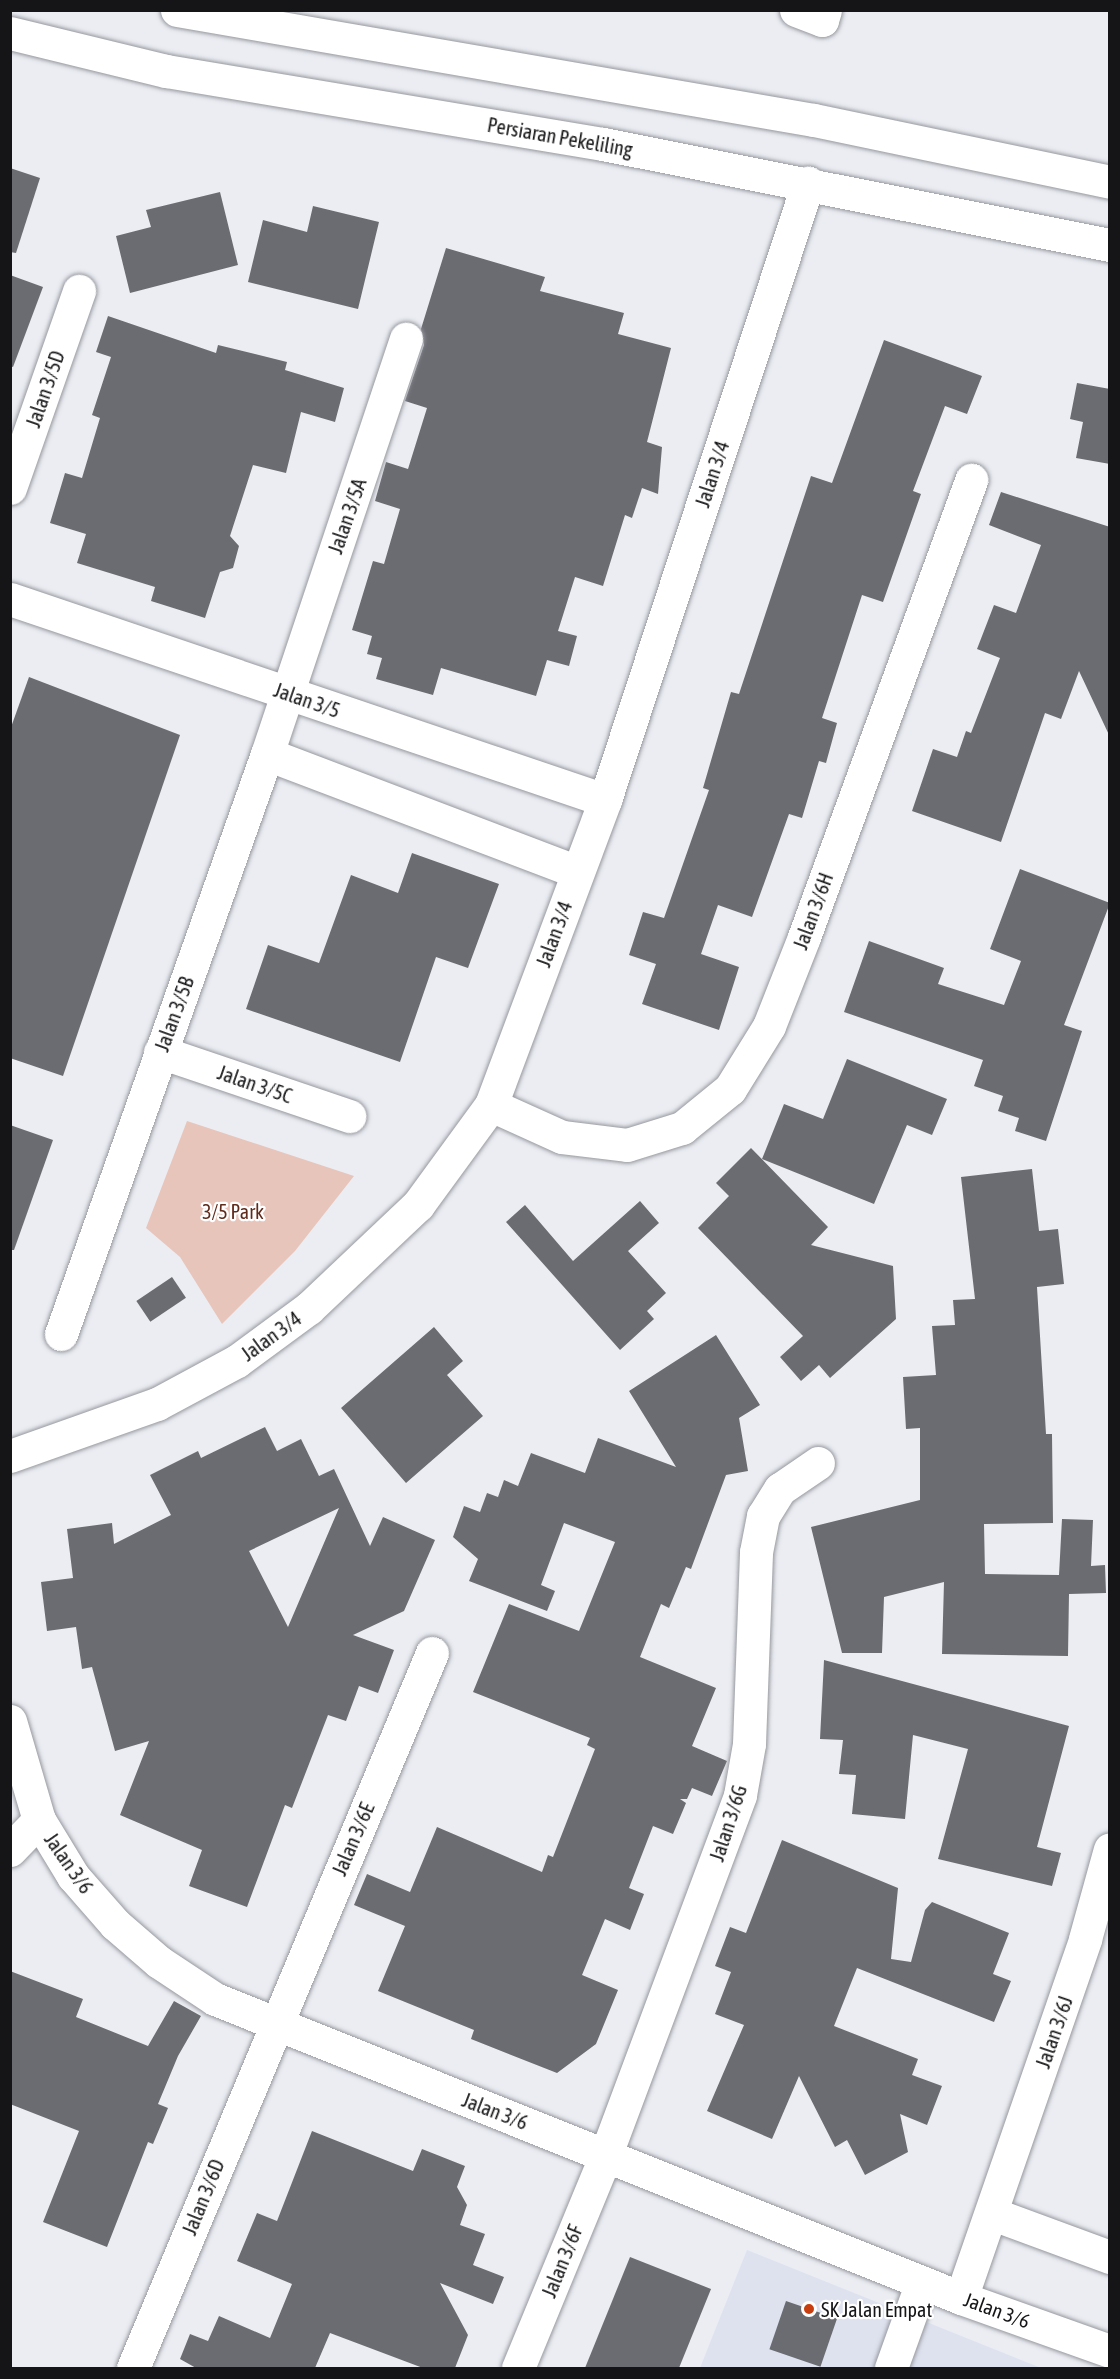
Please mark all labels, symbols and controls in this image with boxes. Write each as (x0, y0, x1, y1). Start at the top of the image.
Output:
street label: Persiaran Pekeliling (486, 112, 634, 162)
street label: Jalan 3/5D (21, 348, 69, 430)
street label: Jalan 3/4 (690, 438, 734, 510)
street label: Jalan 3/5A (323, 475, 371, 557)
street label: Jalan 3/5 (271, 678, 343, 722)
street label: Jalan 3/6H (788, 869, 838, 953)
street label: Jalan 3/4 (531, 898, 577, 970)
street label: Jalan 3/5B (149, 973, 199, 1055)
street label: Jalan 3/5C (215, 1060, 295, 1108)
park label: 3/5 Park (202, 1199, 264, 1223)
street label: Jalan 3/4 (236, 1306, 306, 1366)
street label: Jalan 3/6G (704, 1782, 752, 1864)
street label: Jalan 3/6E (327, 1799, 379, 1879)
street label: Jalan 3/6 (40, 1828, 98, 1898)
street label: Jalan 3/6J (1030, 1993, 1078, 2071)
street label: Jalan 3/6 (459, 2088, 531, 2134)
street label: Jalan 3/6D (177, 2156, 229, 2238)
street label: Jalan 3/6F (537, 2221, 587, 2301)
street label: Jalan 3/6 (961, 2287, 1033, 2333)
place label: SK Jalan Empat (821, 2297, 932, 2321)
marker: SK Jalan Empat (802, 2302, 816, 2316)

